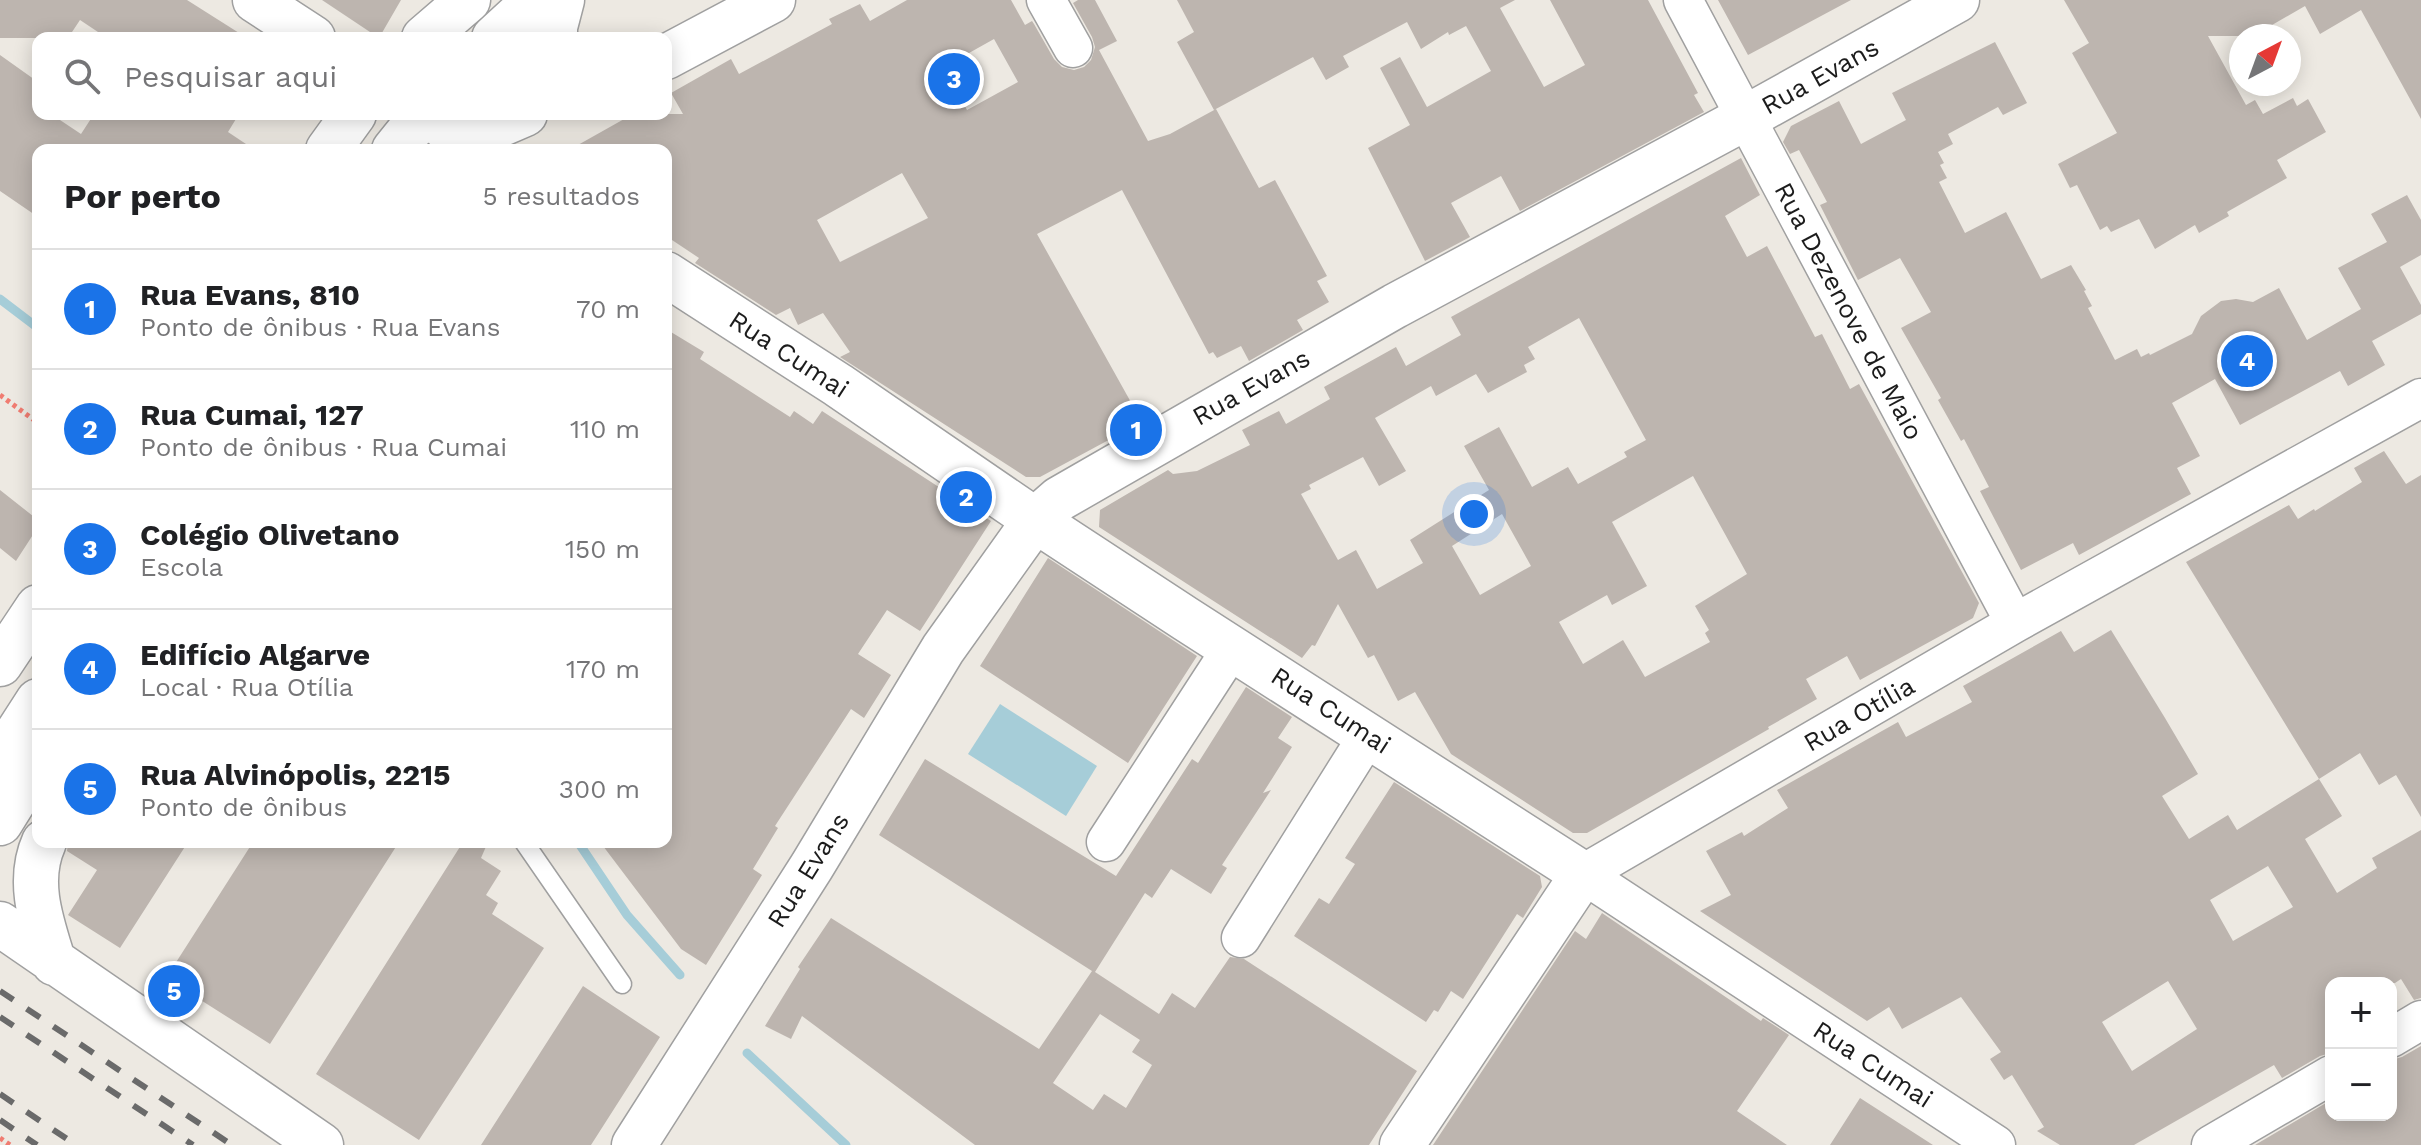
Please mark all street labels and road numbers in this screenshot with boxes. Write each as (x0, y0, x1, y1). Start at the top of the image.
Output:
street label: Rua Evans (1756, 31, 1884, 121)
street label: Rua Dezenove de Maio (1768, 177, 1930, 445)
street label: Rua Cumai (724, 304, 854, 404)
street label: Rua Evans (1187, 342, 1315, 432)
street label: Rua Cumai (1266, 660, 1396, 760)
street label: Rua Otília (1798, 670, 1920, 758)
street label: Rua Evans (761, 807, 855, 933)
street label: Rua Cumai (1808, 1014, 1938, 1114)

